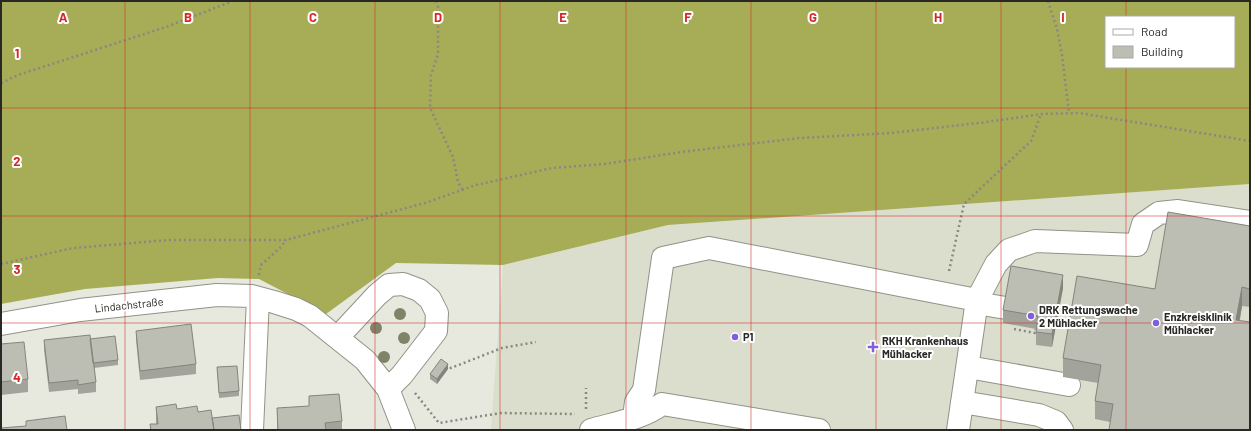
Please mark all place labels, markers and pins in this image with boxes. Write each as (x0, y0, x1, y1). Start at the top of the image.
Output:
place label: DRK Rettungswache 2 Mühlacker (1039, 303, 1138, 329)
place label: Enzkreisklinik Mühlacker (1164, 310, 1232, 336)
marker: DRK Rettungswache 2 Mühlacker (1026, 311, 1036, 321)
marker: Enzkreisklinik Mühlacker (1151, 318, 1161, 328)
place label: P1 (743, 330, 754, 343)
marker: P1 (730, 332, 740, 342)
place label: RKH Krankenhaus Mühlacker (882, 334, 969, 360)
marker: RKH Krankenhaus Mühlacker (867, 341, 879, 353)

